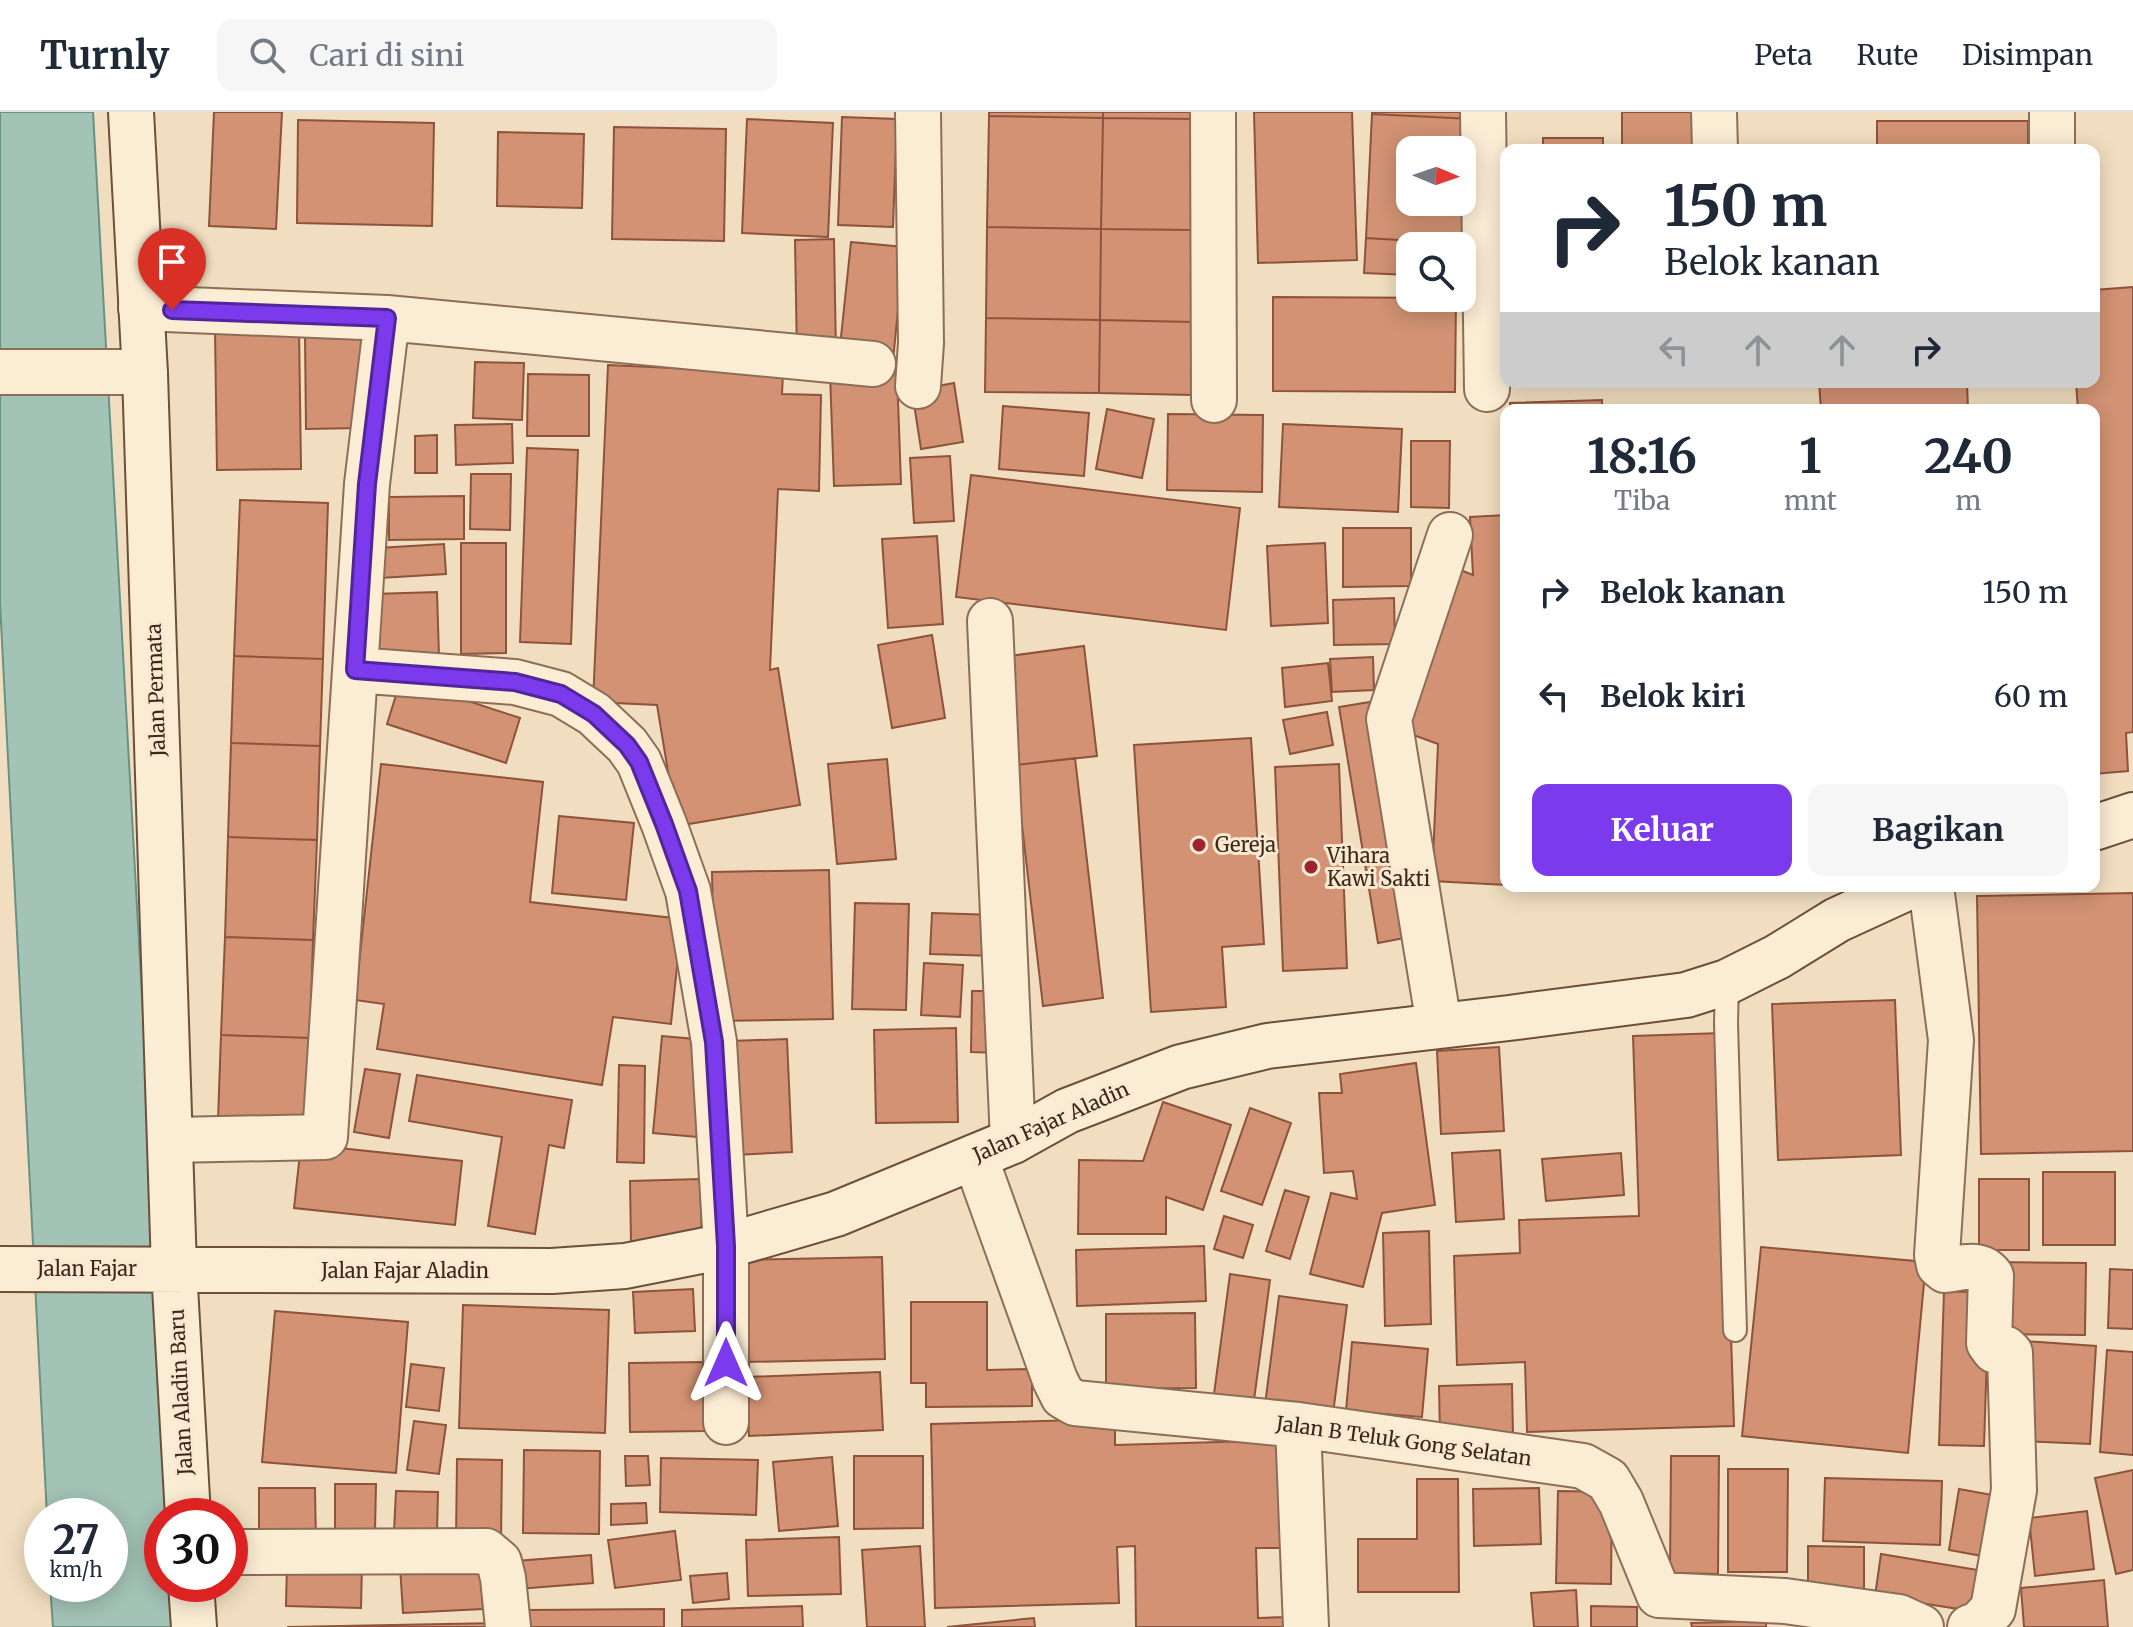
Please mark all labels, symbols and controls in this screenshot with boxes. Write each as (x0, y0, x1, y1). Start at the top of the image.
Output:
search box (217, 19, 777, 91)
text: Turnly (40, 32, 169, 79)
icon: search (245, 33, 289, 77)
text: Cari di sini (309, 36, 464, 74)
text: Peta (1754, 37, 1813, 73)
text: Rute (1857, 37, 1918, 73)
text: Disimpan (1962, 37, 2093, 73)
north arrow (1396, 136, 1476, 216)
map controls (1396, 136, 1476, 312)
text: 150 m (1664, 171, 1827, 241)
icon: right (1532, 176, 1636, 280)
pin (138, 228, 206, 310)
button: search (1396, 232, 1476, 312)
icon: arrive (150, 240, 194, 284)
text: Belok kanan (1664, 240, 1880, 285)
icon: left (1652, 328, 1696, 372)
icon: ahead (1736, 328, 1780, 372)
icon: ahead (1820, 328, 1864, 372)
icon: right (1904, 328, 1948, 372)
text: 18:16 (1587, 426, 1697, 486)
text: 1 (1799, 426, 1822, 486)
text: 240 (1924, 426, 2013, 486)
text: Tiba (1614, 484, 1670, 517)
text: mnt (1784, 484, 1837, 517)
text: m (1956, 484, 1981, 517)
icon: right (1532, 570, 1576, 614)
text: Belok kanan (1600, 573, 1785, 611)
text: 150 m (1982, 573, 2068, 611)
street label: Jalan Permata (141, 623, 170, 758)
icon: left (1532, 674, 1576, 718)
text: Belok kiri (1600, 677, 1746, 715)
text: 60 m (1994, 677, 2068, 715)
button: Keluar (1532, 784, 1792, 876)
button: Bagikan (1808, 784, 2068, 876)
place label: Gereja (1215, 832, 1276, 857)
marker: Gereja (1190, 836, 1208, 854)
place label: Vihara Kawi Sakti (1326, 843, 1430, 891)
marker: Vihara Kawi Sakti (1302, 858, 1320, 876)
street label: Jalan Fajar Aladin (968, 1076, 1133, 1168)
street label: Jalan Fajar (36, 1256, 137, 1281)
street label: Jalan Fajar Aladin (320, 1258, 489, 1283)
street label: Jalan Aladin Baru (164, 1308, 197, 1477)
position arrow (684, 1321, 768, 1405)
street label: Jalan B Teluk Gong Selatan (1274, 1410, 1533, 1471)
speed limit sign: 30 (144, 1498, 248, 1602)
text: 27 (53, 1515, 99, 1565)
text: km/h (50, 1557, 102, 1582)

